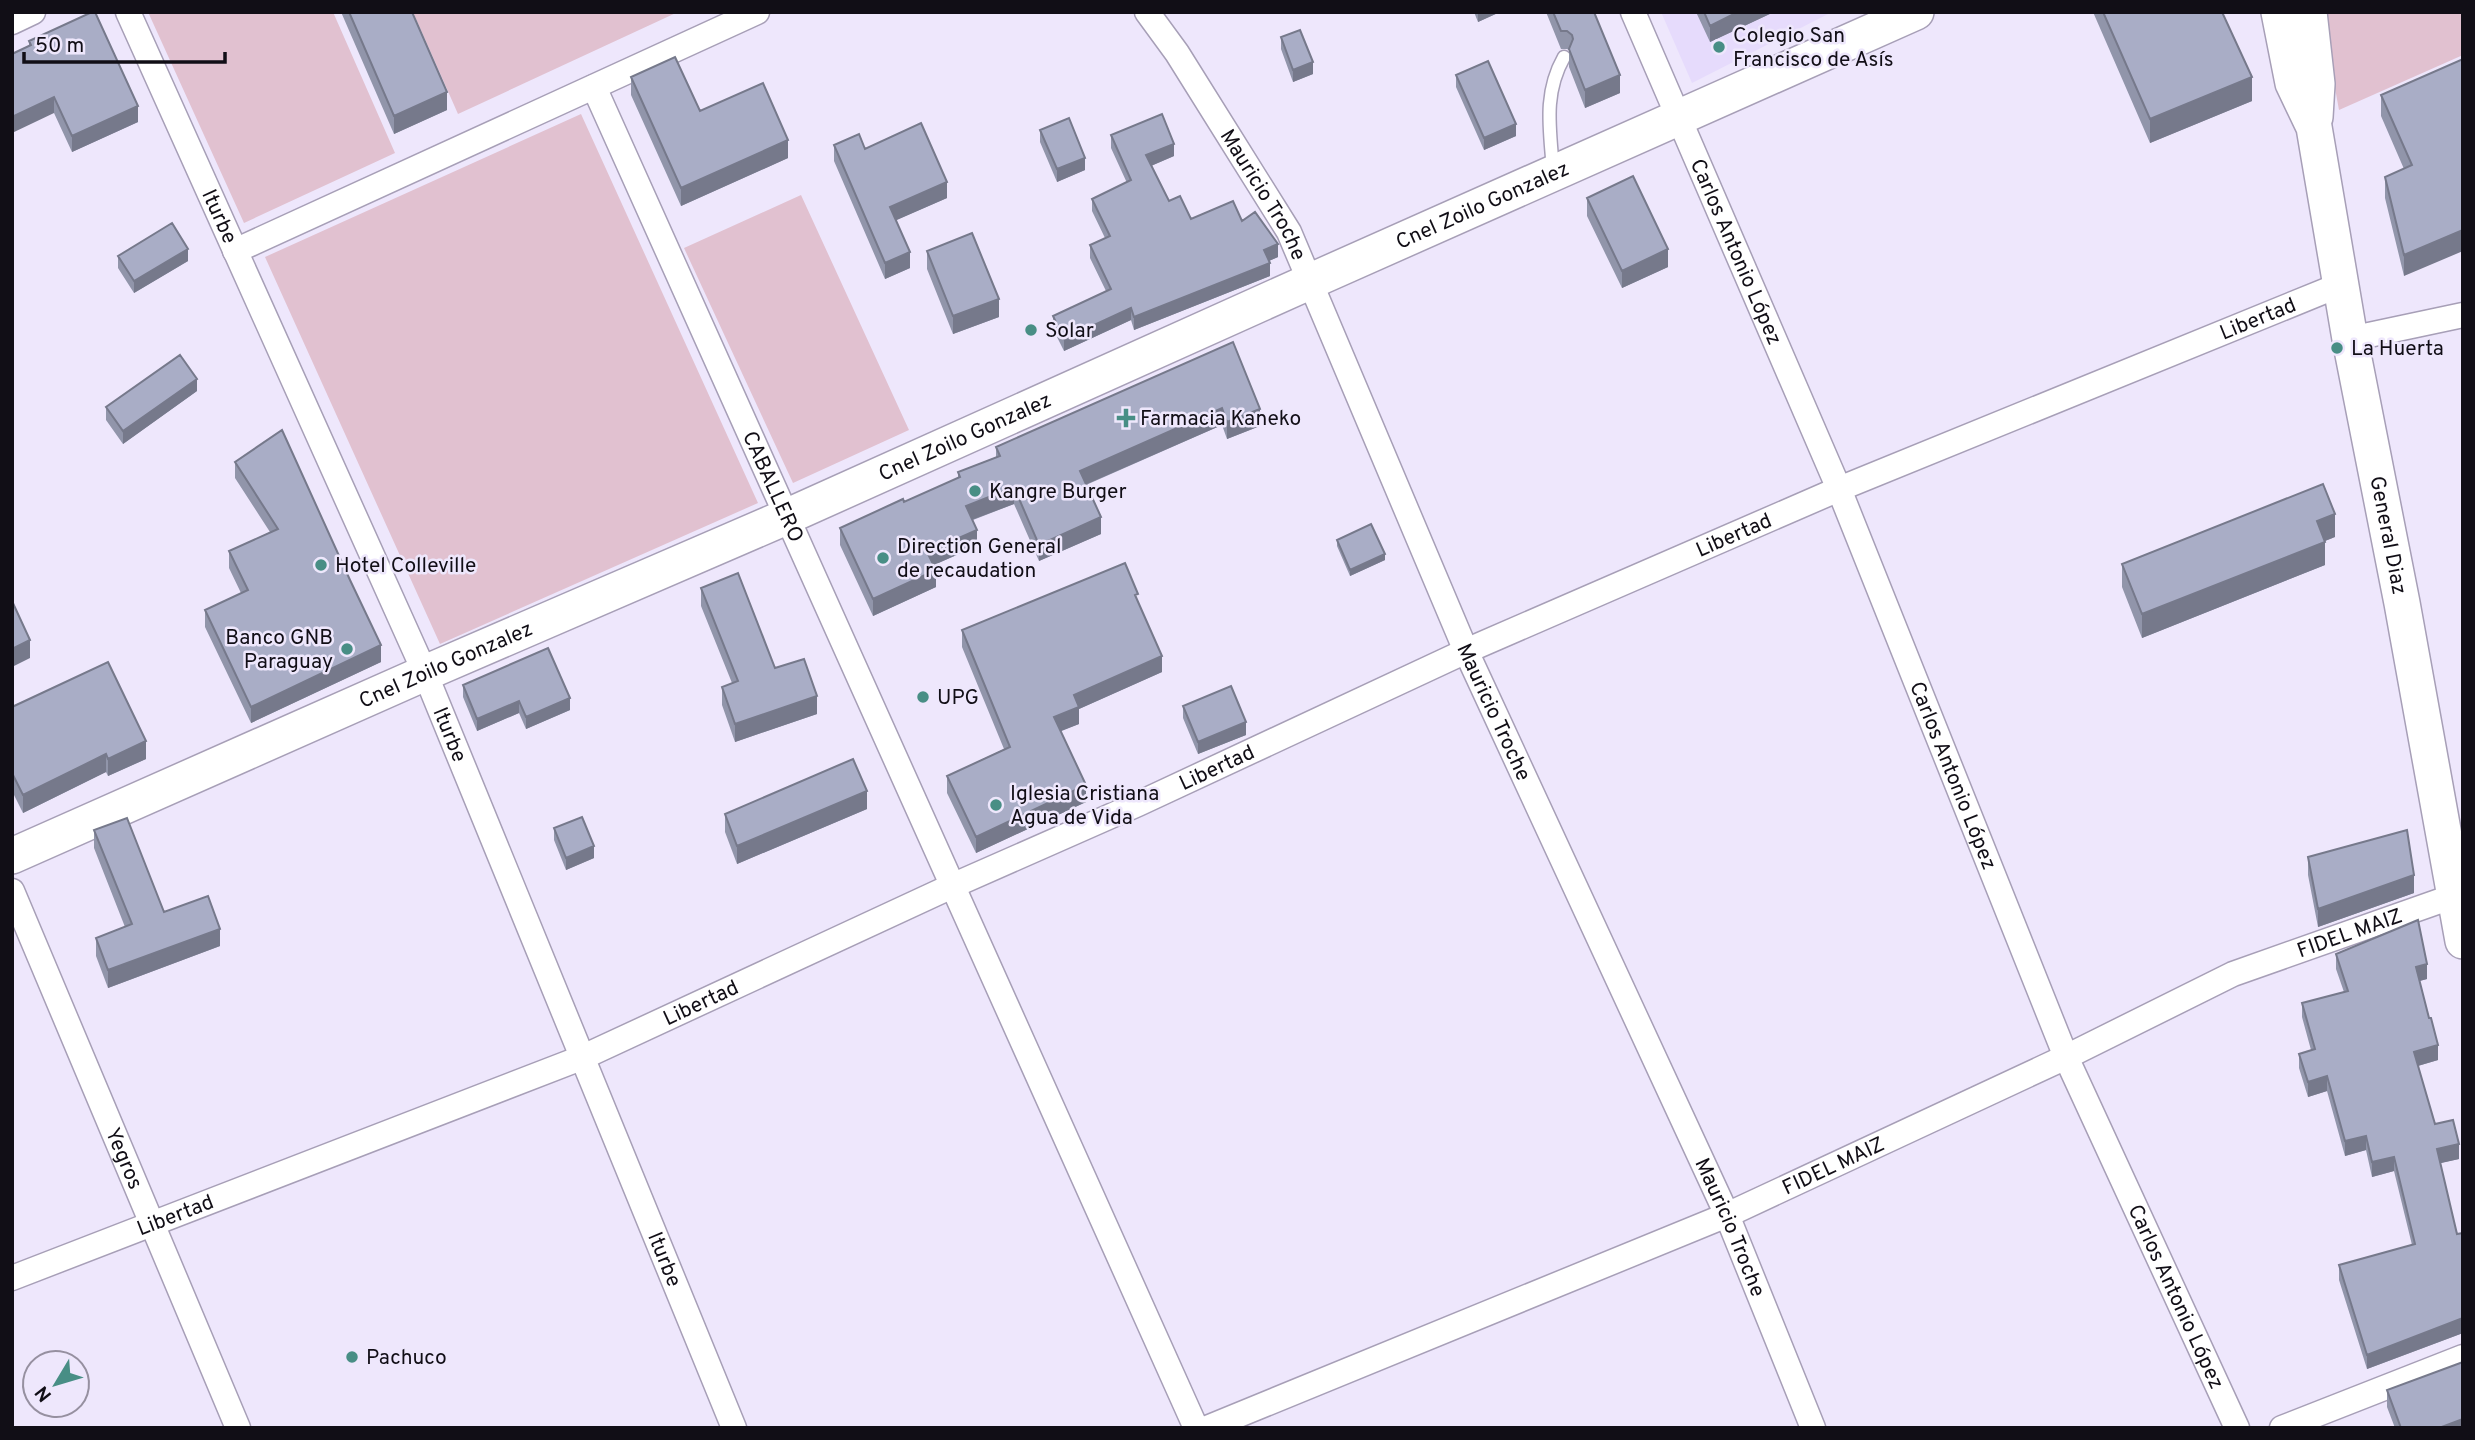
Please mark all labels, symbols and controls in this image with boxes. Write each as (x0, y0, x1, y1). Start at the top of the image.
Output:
scale bar (24, 21, 226, 65)
place label: Colegio San Francisco de Asís (1733, 23, 1894, 74)
text: 50 m (35, 33, 84, 60)
marker: Colegio San Francisco de Asís (1711, 39, 1727, 55)
street label: Mauricio Troche (1213, 125, 1311, 265)
street label: Carlos Antonio López (1683, 155, 1787, 350)
street label: Cnel Zoilo Gonzalez (1392, 156, 1574, 257)
street label: Iturbe (194, 185, 242, 248)
street label: Libertad (2216, 292, 2300, 347)
place label: Solar (1045, 318, 1094, 345)
marker: Solar (1023, 322, 1039, 338)
place label: La Huerta (2351, 336, 2444, 363)
marker: La Huerta (2329, 340, 2345, 356)
street label: Cnel Zoilo Gonzalez (875, 387, 1056, 489)
place label: Farmacia Kaneko (1140, 406, 1301, 433)
marker: Farmacia Kaneko (1118, 410, 1134, 426)
street label: CABALLERO (735, 427, 809, 547)
street label: General Diaz (2362, 474, 2412, 597)
place label: Kangre Burger (989, 479, 1127, 506)
marker: Kangre Burger (967, 483, 983, 499)
street label: Libertad (1692, 508, 1776, 564)
place label: Direction General de recaudation (897, 534, 1061, 585)
marker: Direction General de recaudation (875, 550, 891, 566)
place label: Hotel Colleville (335, 553, 476, 580)
marker: Hotel Colleville (313, 557, 329, 573)
street label: Cnel Zoilo Gonzalez (355, 616, 537, 716)
place label: Banco GNB Paraguay (225, 625, 333, 676)
street label: Mauricio Troche (1449, 640, 1536, 786)
marker: Banco GNB Paraguay (339, 641, 355, 657)
street label: Carlos Antonio López (1902, 678, 2002, 874)
place label: UPG (937, 685, 979, 712)
marker: UPG (915, 689, 931, 705)
street label: Iturbe (425, 704, 472, 766)
street label: Libertad (1175, 740, 1259, 798)
place label: Iglesia Cristiana Agua de Vida (1010, 781, 1159, 832)
marker: Iglesia Cristiana Agua de Vida (988, 797, 1004, 813)
street label: FIDEL MAIZ (2294, 903, 2406, 965)
street label: Libertad (659, 975, 743, 1033)
street label: Yegros (98, 1124, 148, 1194)
street label: FIDEL MAIZ (1778, 1131, 1889, 1202)
street label: Mauricio Troche (1688, 1154, 1771, 1301)
street label: Libertad (134, 1189, 218, 1243)
street label: Carlos Antonio López (2121, 1201, 2229, 1394)
street label: Iturbe (640, 1228, 687, 1291)
place label: Pachuco (366, 1345, 447, 1372)
north arrow (21, 1349, 91, 1419)
marker: Pachuco (344, 1349, 360, 1365)
text: N (31, 1380, 58, 1406)

